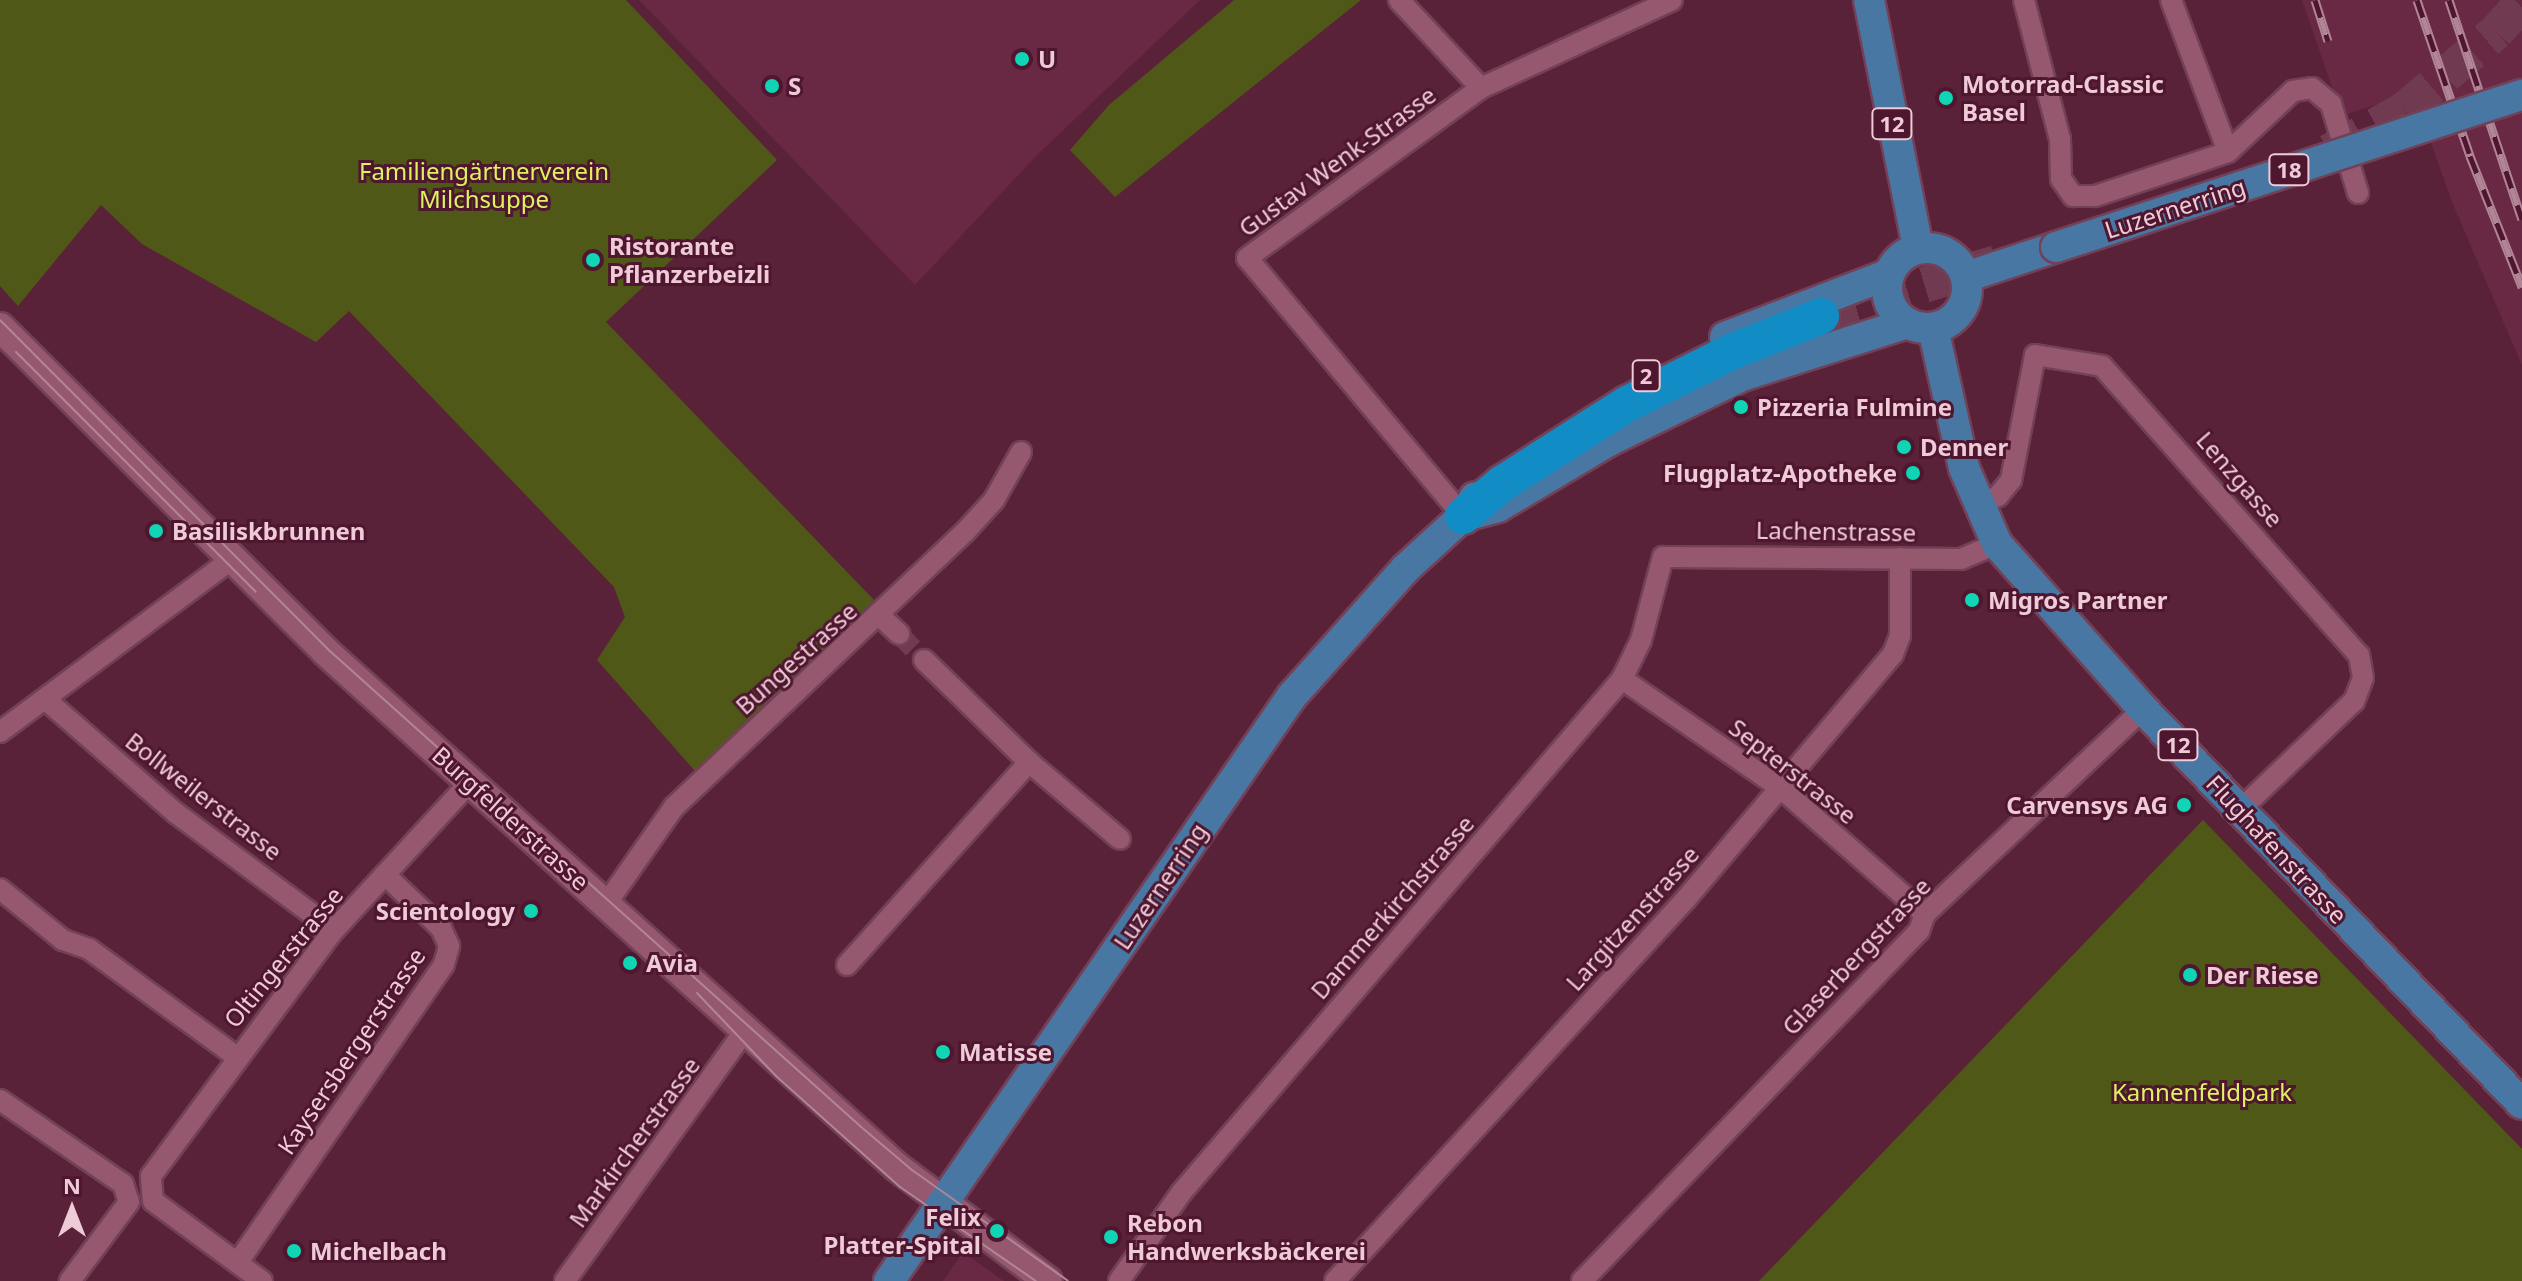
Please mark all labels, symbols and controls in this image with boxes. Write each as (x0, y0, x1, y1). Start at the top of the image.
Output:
place label: U (1038, 45, 1056, 73)
marker: U (1013, 50, 1031, 68)
place label: Motorrad-Classic Basel (1962, 70, 2164, 126)
place label: S (788, 72, 801, 100)
marker: S (763, 77, 781, 95)
street label: Gustav Wenk-Strasse (1233, 80, 1441, 242)
marker: Motorrad-Classic Basel (1937, 89, 1955, 107)
road number: 12 (1870, 106, 1914, 142)
road number: 18 (2267, 152, 2311, 188)
park label: Familiengärtnerverein Milchsuppe (359, 157, 609, 213)
street label: Luzernerring (2101, 172, 2249, 244)
place label: Ristorante Pflanzerbeizli (609, 232, 770, 288)
marker: Ristorante Pflanzerbeizli (584, 251, 602, 269)
road number: 2 (1630, 358, 1662, 394)
place label: Pizzeria Fulmine (1757, 393, 1952, 421)
marker: Pizzeria Fulmine (1732, 398, 1750, 416)
street label: Lenzgasse (2191, 425, 2289, 533)
place label: Denner (1920, 433, 2008, 461)
marker: Denner (1895, 438, 1913, 456)
place label: Flugplatz-Apotheke (1663, 459, 1897, 487)
marker: Flugplatz-Apotheke (1904, 464, 1922, 482)
street label: Lachenstrasse (1756, 515, 1916, 547)
place label: Basiliskbrunnen (172, 517, 365, 545)
marker: Basiliskbrunnen (147, 522, 165, 540)
place label: Migros Partner (1988, 586, 2168, 614)
marker: Migros Partner (1963, 591, 1981, 609)
street label: Bungestrasse (729, 596, 863, 720)
street label: Septerstrasse (1724, 713, 1862, 829)
street label: Bollweilerstrasse (120, 726, 288, 866)
road number: 12 (2156, 727, 2200, 763)
street label: Burgfelderstrasse (427, 740, 595, 896)
street label: Flughafenstrasse (2201, 769, 2353, 929)
place label: Carvensys AG (2006, 791, 2168, 819)
marker: Carvensys AG (2175, 796, 2193, 814)
street label: Dammerkirchstrasse (1304, 809, 1480, 1005)
street label: Luzernerring (1107, 817, 1213, 955)
street label: Largitzenstrasse (1560, 840, 1704, 996)
street label: Glaserbergstrasse (1776, 871, 1936, 1041)
street label: Oltingerstrasse (218, 881, 348, 1033)
place label: Scientology (376, 897, 515, 925)
marker: Scientology (522, 902, 540, 920)
street label: Kaysersbergerstrasse (271, 942, 431, 1160)
place label: Avia (646, 949, 698, 977)
marker: Avia (621, 954, 639, 972)
place label: Der Riese (2206, 961, 2318, 989)
marker: Der Riese (2181, 966, 2199, 984)
place label: Matisse (959, 1038, 1052, 1066)
marker: Matisse (934, 1043, 952, 1061)
street label: Markircherstrasse (563, 1051, 705, 1233)
park label: Kannenfeldpark (2112, 1078, 2292, 1106)
north arrow (32, 1169, 112, 1249)
text: N (63, 1170, 81, 1200)
place label: Felix Platter-Spital (823, 1203, 981, 1259)
place label: Rebon Handwerksbäckerei (1127, 1209, 1366, 1265)
marker: Felix Platter-Spital (988, 1222, 1006, 1240)
marker: Rebon Handwerksbäckerei (1102, 1228, 1120, 1246)
place label: Michelbach (310, 1237, 447, 1265)
marker: Michelbach (285, 1242, 303, 1260)

